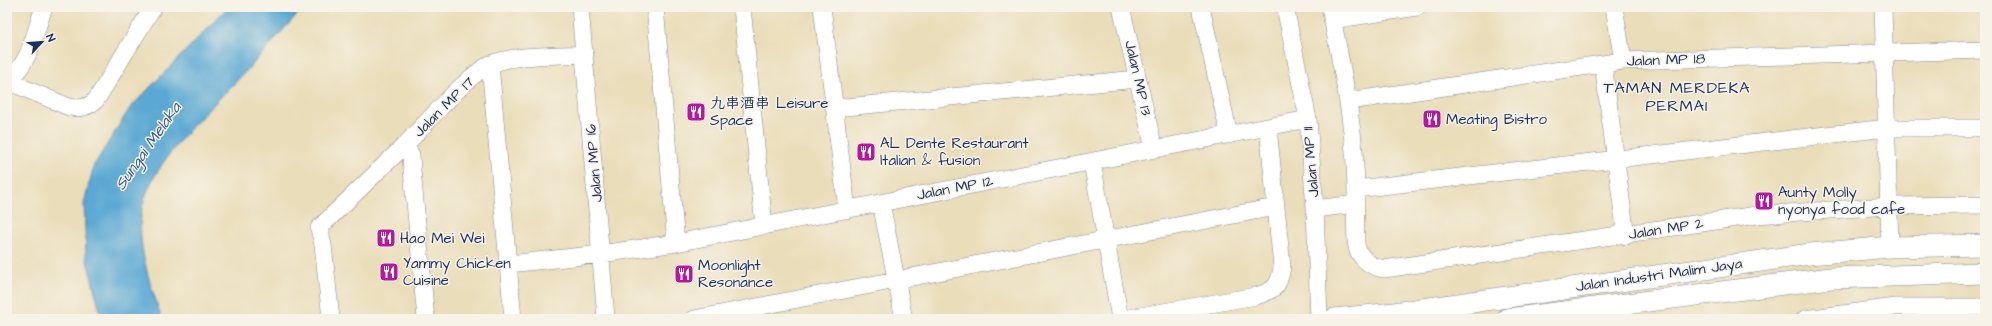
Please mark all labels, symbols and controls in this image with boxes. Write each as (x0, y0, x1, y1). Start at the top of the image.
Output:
north arrow (22, 22, 62, 62)
text: N (42, 31, 59, 44)
street label: Jalan MP 13 (1119, 38, 1157, 118)
street label: Jalan MP 18 (1626, 48, 1706, 72)
street label: Jalan MP 17 (409, 72, 479, 142)
district label: TAMAN MERDEKA PERMAI (1603, 77, 1751, 117)
place label: 九串酒串 Leisure Space (710, 93, 828, 131)
water label: Sungai Melaka (110, 97, 188, 195)
restaurant icon: 九串酒串 Leisure Space (685, 101, 707, 123)
restaurant icon: Meating Bistro (1421, 108, 1443, 130)
place label: Meating Bistro (1446, 109, 1548, 131)
street label: Jalan MP 16 (580, 122, 608, 203)
street label: Jalan MP 11 (1297, 126, 1325, 198)
place label: AL Dente Restaurant ltalian & fusion (880, 133, 1029, 171)
restaurant icon: AL Dente Restaurant ltalian & fusion (855, 141, 877, 163)
street label: Jalan MP 12 (915, 170, 995, 206)
place label: Aunty Molly nyonya food cafe (1778, 182, 1905, 221)
restaurant icon: Aunty Molly nyonya food cafe (1753, 190, 1775, 212)
street label: Jalan MP 2 (1627, 213, 1705, 245)
restaurant icon: Hao Mei Wei (375, 227, 397, 249)
place label: Hao Mei Wei (400, 228, 485, 249)
place label: Yammy Chicken Cuisine (403, 253, 511, 291)
street label: Jalan Industri Malim Jaya (1574, 253, 1744, 298)
place label: Moonlight Resonance (698, 255, 773, 293)
restaurant icon: Yammy Chicken Cuisine (378, 261, 400, 283)
restaurant icon: Moonlight Resonance (673, 263, 695, 285)

